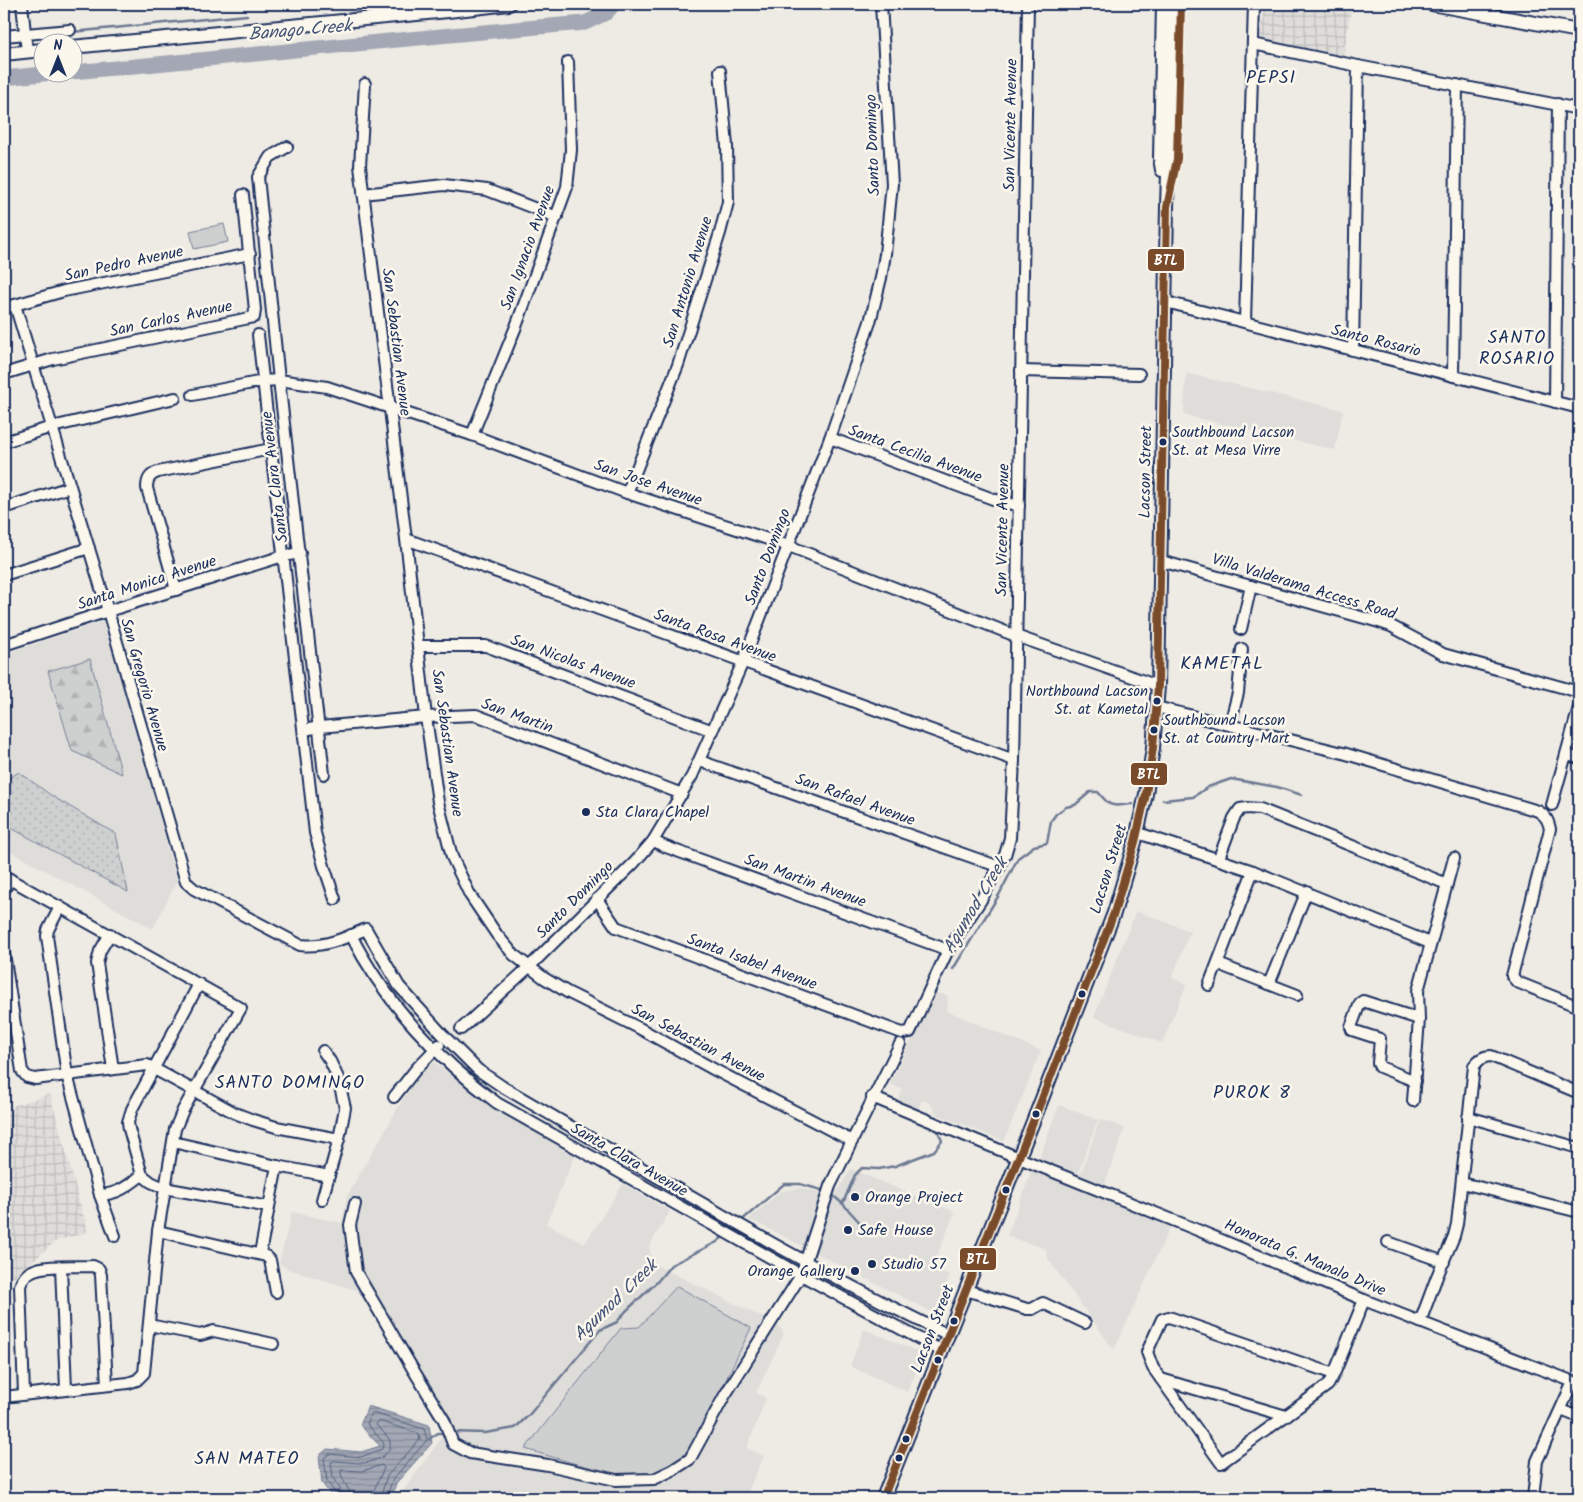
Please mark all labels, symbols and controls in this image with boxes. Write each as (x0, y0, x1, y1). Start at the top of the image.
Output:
water label: Banago Creek (247, 12, 355, 50)
north arrow (32, 32, 82, 82)
text: N (54, 35, 63, 57)
street label: San Vicente Avenue (997, 58, 1025, 192)
district label: PEPSI (1246, 64, 1296, 93)
street label: Santo Domingo (859, 94, 887, 196)
street label: San Ignacio Avenue (494, 182, 562, 314)
street label: San Antonio Avenue (656, 213, 720, 351)
street label: San Pedro Avenue (62, 239, 186, 289)
line badge: BTL (1147, 248, 1185, 272)
text: BTL (1154, 250, 1178, 272)
street label: San Sebastian Avenue (375, 267, 417, 417)
street label: San Carlos Avenue (107, 294, 235, 344)
street label: Santo Rosario (1329, 318, 1423, 364)
district label: SANTO ROSARIO (1479, 324, 1555, 374)
street label: Santa Clara Avenue (255, 410, 295, 544)
street label: Santa Cecilia Avenue (844, 418, 986, 490)
place label: Southbound Lacson St. at Mesa Virre (1172, 421, 1294, 463)
street label: Lacson Street (1133, 425, 1159, 519)
marker: Southbound Lacson St. at Mesa Virre (1158, 437, 1168, 447)
street label: San Jose Avenue (590, 453, 706, 513)
street label: San Vicente Avenue (989, 463, 1017, 597)
street label: Santo Domingo (738, 505, 798, 609)
street label: Villa Valderama Access Road (1209, 547, 1400, 627)
street label: Santa Monica Avenue (74, 549, 220, 617)
street label: Santa Rosa Avenue (650, 602, 780, 670)
street label: San Gregorio Avenue (113, 615, 175, 755)
street label: San Nicolas Avenue (507, 628, 639, 696)
district label: KAMETAL (1180, 650, 1264, 679)
street label: San Sebastian Avenue (424, 668, 470, 818)
place label: Northbound Lacson St. at Kametal (1026, 680, 1148, 722)
street label: San Martin (478, 691, 556, 741)
marker: Northbound Lacson St. at Kametal (1152, 696, 1162, 706)
place label: Southbound Lacson St. at Country Mart (1163, 709, 1290, 751)
marker: Southbound Lacson St. at Country Mart (1149, 725, 1159, 735)
line badge: BTL (1130, 762, 1168, 786)
text: BTL (1137, 764, 1161, 786)
street label: San Rafael Avenue (792, 767, 918, 833)
place label: Sta Clara Chapel (596, 800, 709, 825)
marker: Sta Clara Chapel (580, 806, 592, 818)
street label: Lacson Street (1083, 820, 1135, 917)
street label: San Martin Avenue (740, 847, 870, 915)
water label: Agumod Creek (936, 850, 1018, 960)
street label: Santo Domingo (530, 855, 620, 945)
street label: Santa Isabel Avenue (683, 927, 821, 997)
unlabelled marker (1077, 989, 1087, 999)
street label: San Sebastian Avenue (626, 997, 770, 1089)
district label: SANTO DOMINGO (215, 1069, 365, 1098)
district label: PUROK 8 (1213, 1079, 1291, 1108)
unlabelled marker (1031, 1109, 1041, 1119)
street label: Santa Clara Avenue (566, 1116, 692, 1204)
place label: Orange Project (865, 1185, 964, 1210)
unlabelled marker (1001, 1185, 1011, 1195)
marker: Orange Project (849, 1191, 861, 1203)
street label: Honorata G. Manalo Drive (1220, 1213, 1390, 1303)
place label: Safe House (858, 1218, 933, 1243)
marker: Safe House (842, 1224, 854, 1236)
line badge: BTL (959, 1247, 997, 1271)
text: BTL (966, 1249, 990, 1271)
water label: Agumod Creek (567, 1251, 667, 1349)
place label: Studio 57 (882, 1252, 946, 1277)
marker: Studio 57 (866, 1258, 878, 1270)
place label: Orange Gallery (748, 1259, 845, 1284)
marker: Orange Gallery (849, 1265, 861, 1277)
street label: Lacson Street (905, 1280, 962, 1377)
unlabelled marker (949, 1316, 959, 1326)
unlabelled marker (933, 1355, 943, 1365)
unlabelled marker (901, 1434, 911, 1444)
district label: SAN MATEO (194, 1445, 300, 1474)
unlabelled marker (894, 1453, 904, 1463)

